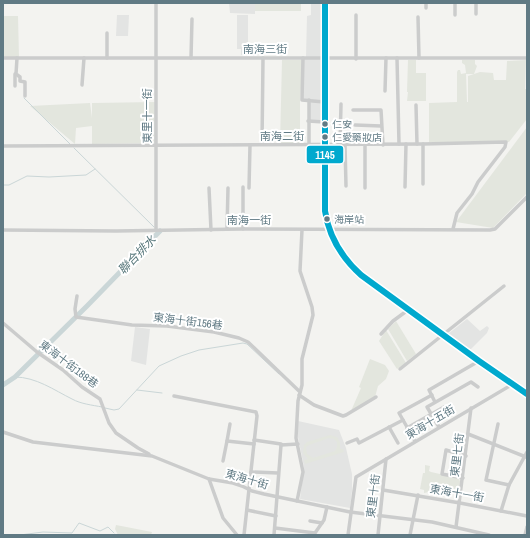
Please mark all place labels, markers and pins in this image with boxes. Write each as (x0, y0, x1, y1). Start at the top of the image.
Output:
place label: 仁安 (332, 118, 352, 131)
marker: 仁安 (320, 119, 330, 129)
place label: 仁愛藥妝店 (332, 131, 382, 144)
marker: 仁愛藥妝店 (320, 132, 330, 142)
place label: 海岸站 (334, 213, 364, 226)
marker: 海岸站 (322, 214, 332, 224)

